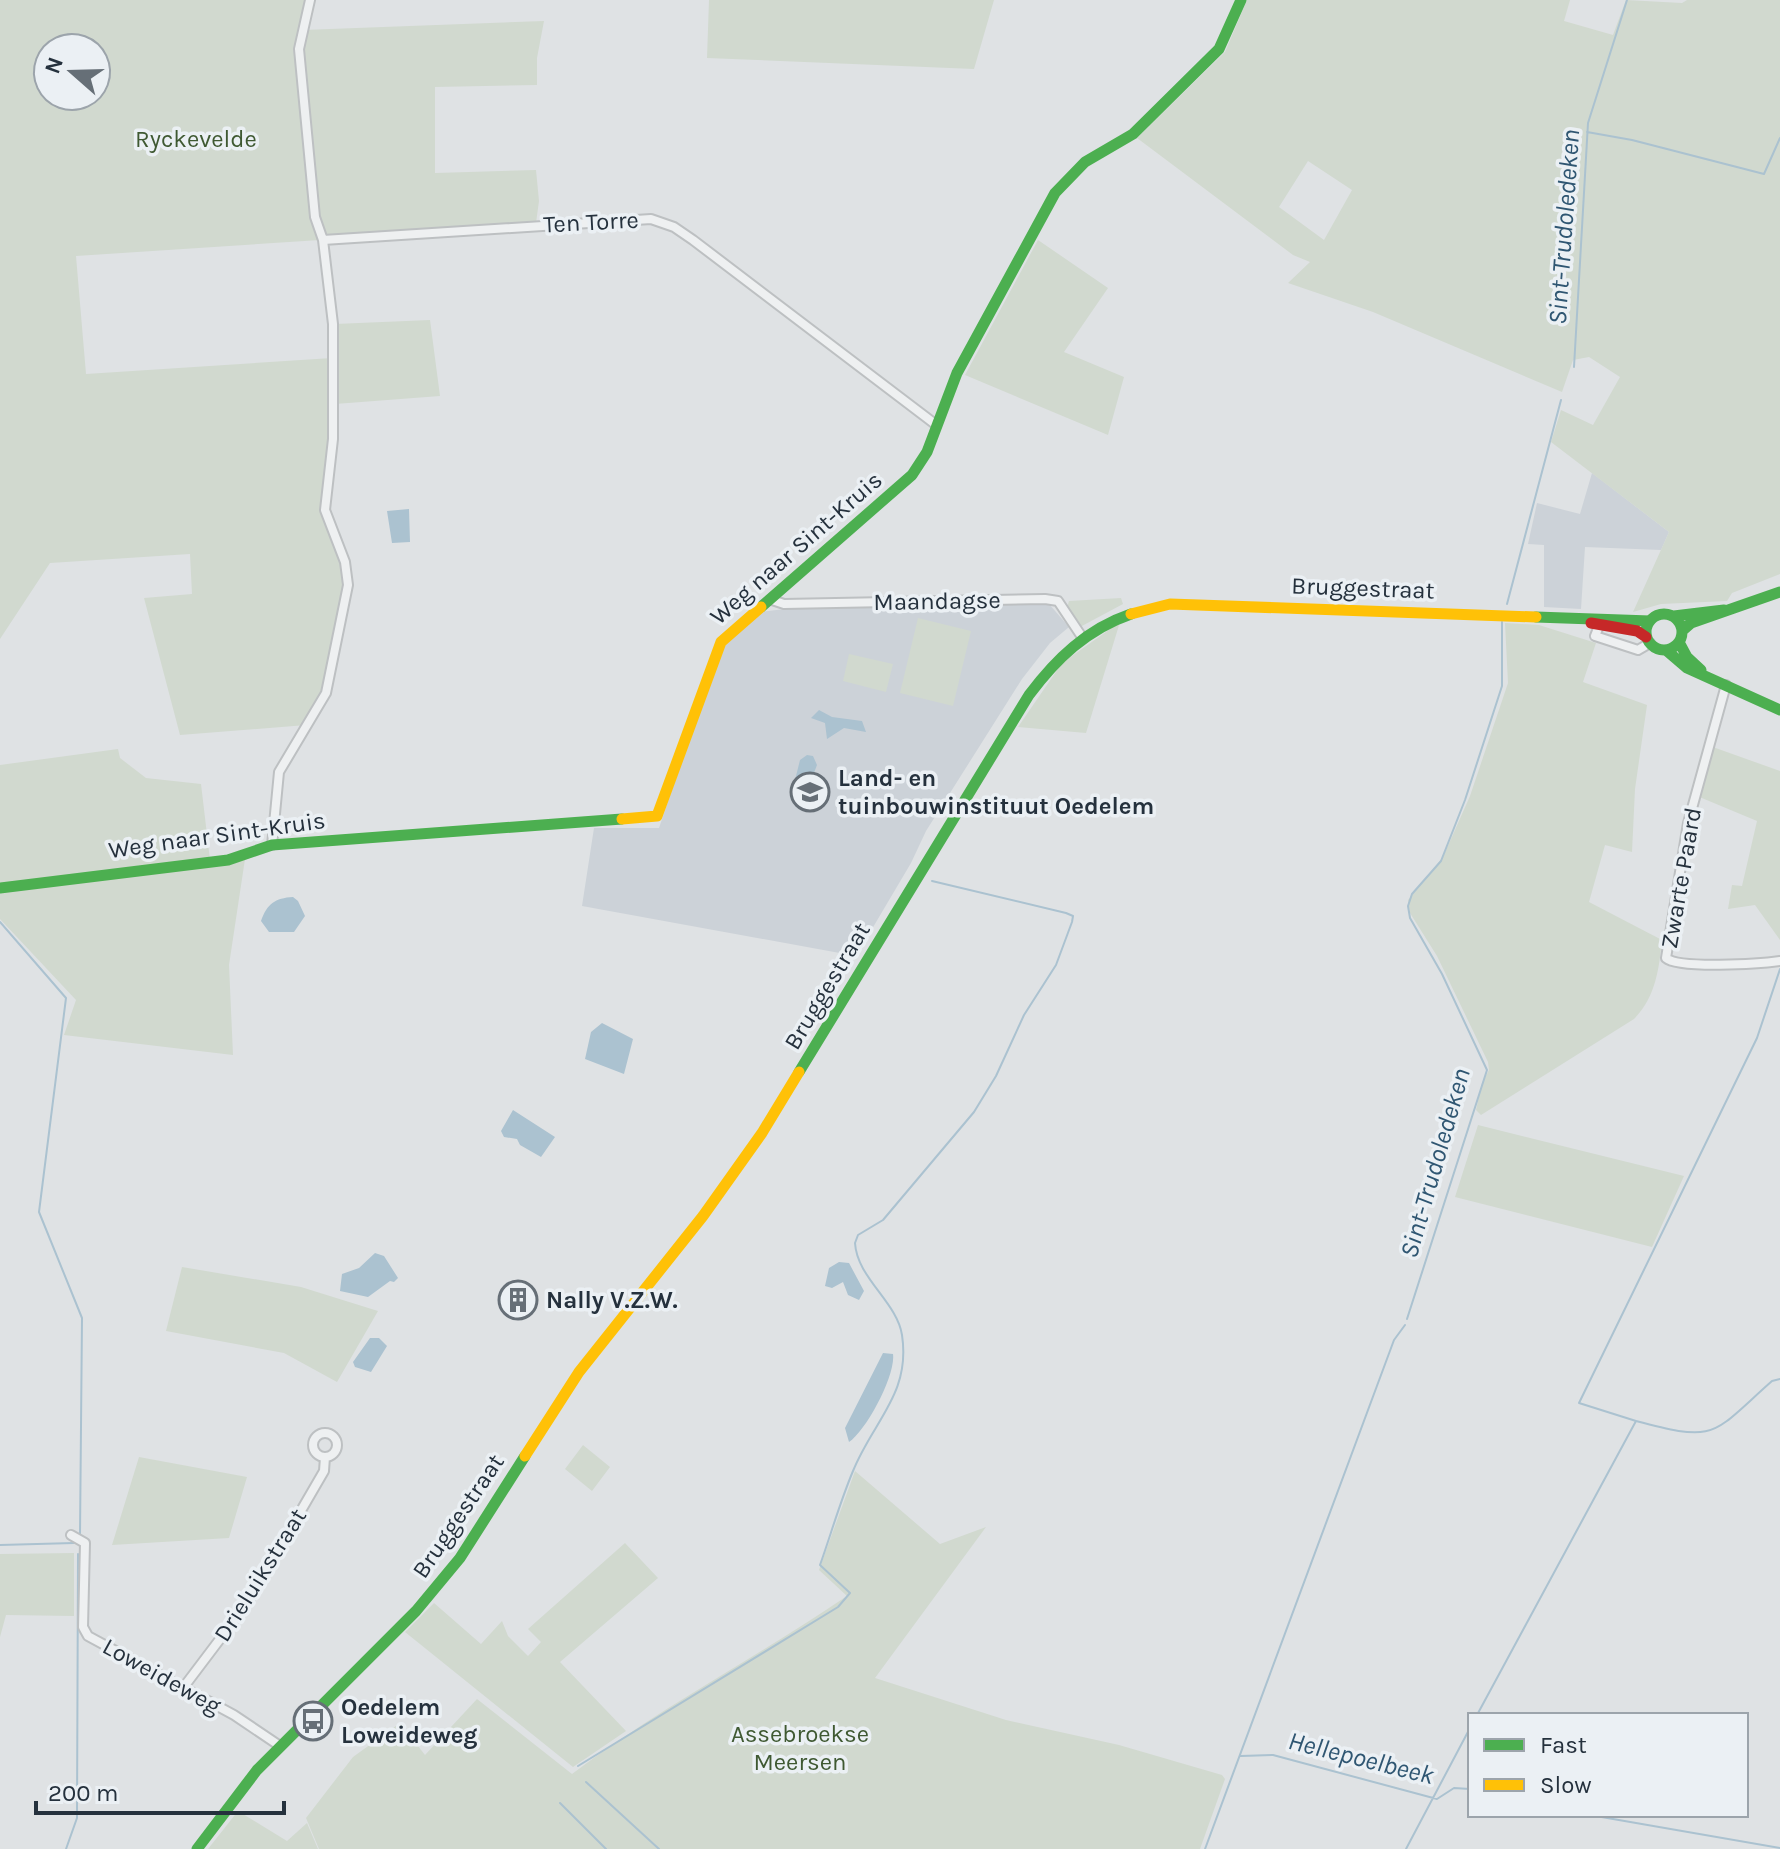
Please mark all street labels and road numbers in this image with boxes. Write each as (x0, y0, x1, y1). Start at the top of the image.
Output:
street label: Ten Torre (543, 206, 639, 238)
street label: Weg naar Sint-Kruis (704, 466, 888, 630)
street label: Bruggestraat (1291, 572, 1435, 604)
street label: Maandagse (873, 586, 1001, 616)
street label: Zwarte Paard (1655, 805, 1707, 951)
street label: Weg naar Sint-Kruis (107, 806, 327, 864)
street label: Bruggestraat (778, 917, 876, 1055)
street label: Bruggestraat (406, 1449, 510, 1583)
street label: Drieluikstraat (208, 1503, 312, 1647)
street label: Loweideweg (98, 1632, 226, 1720)

